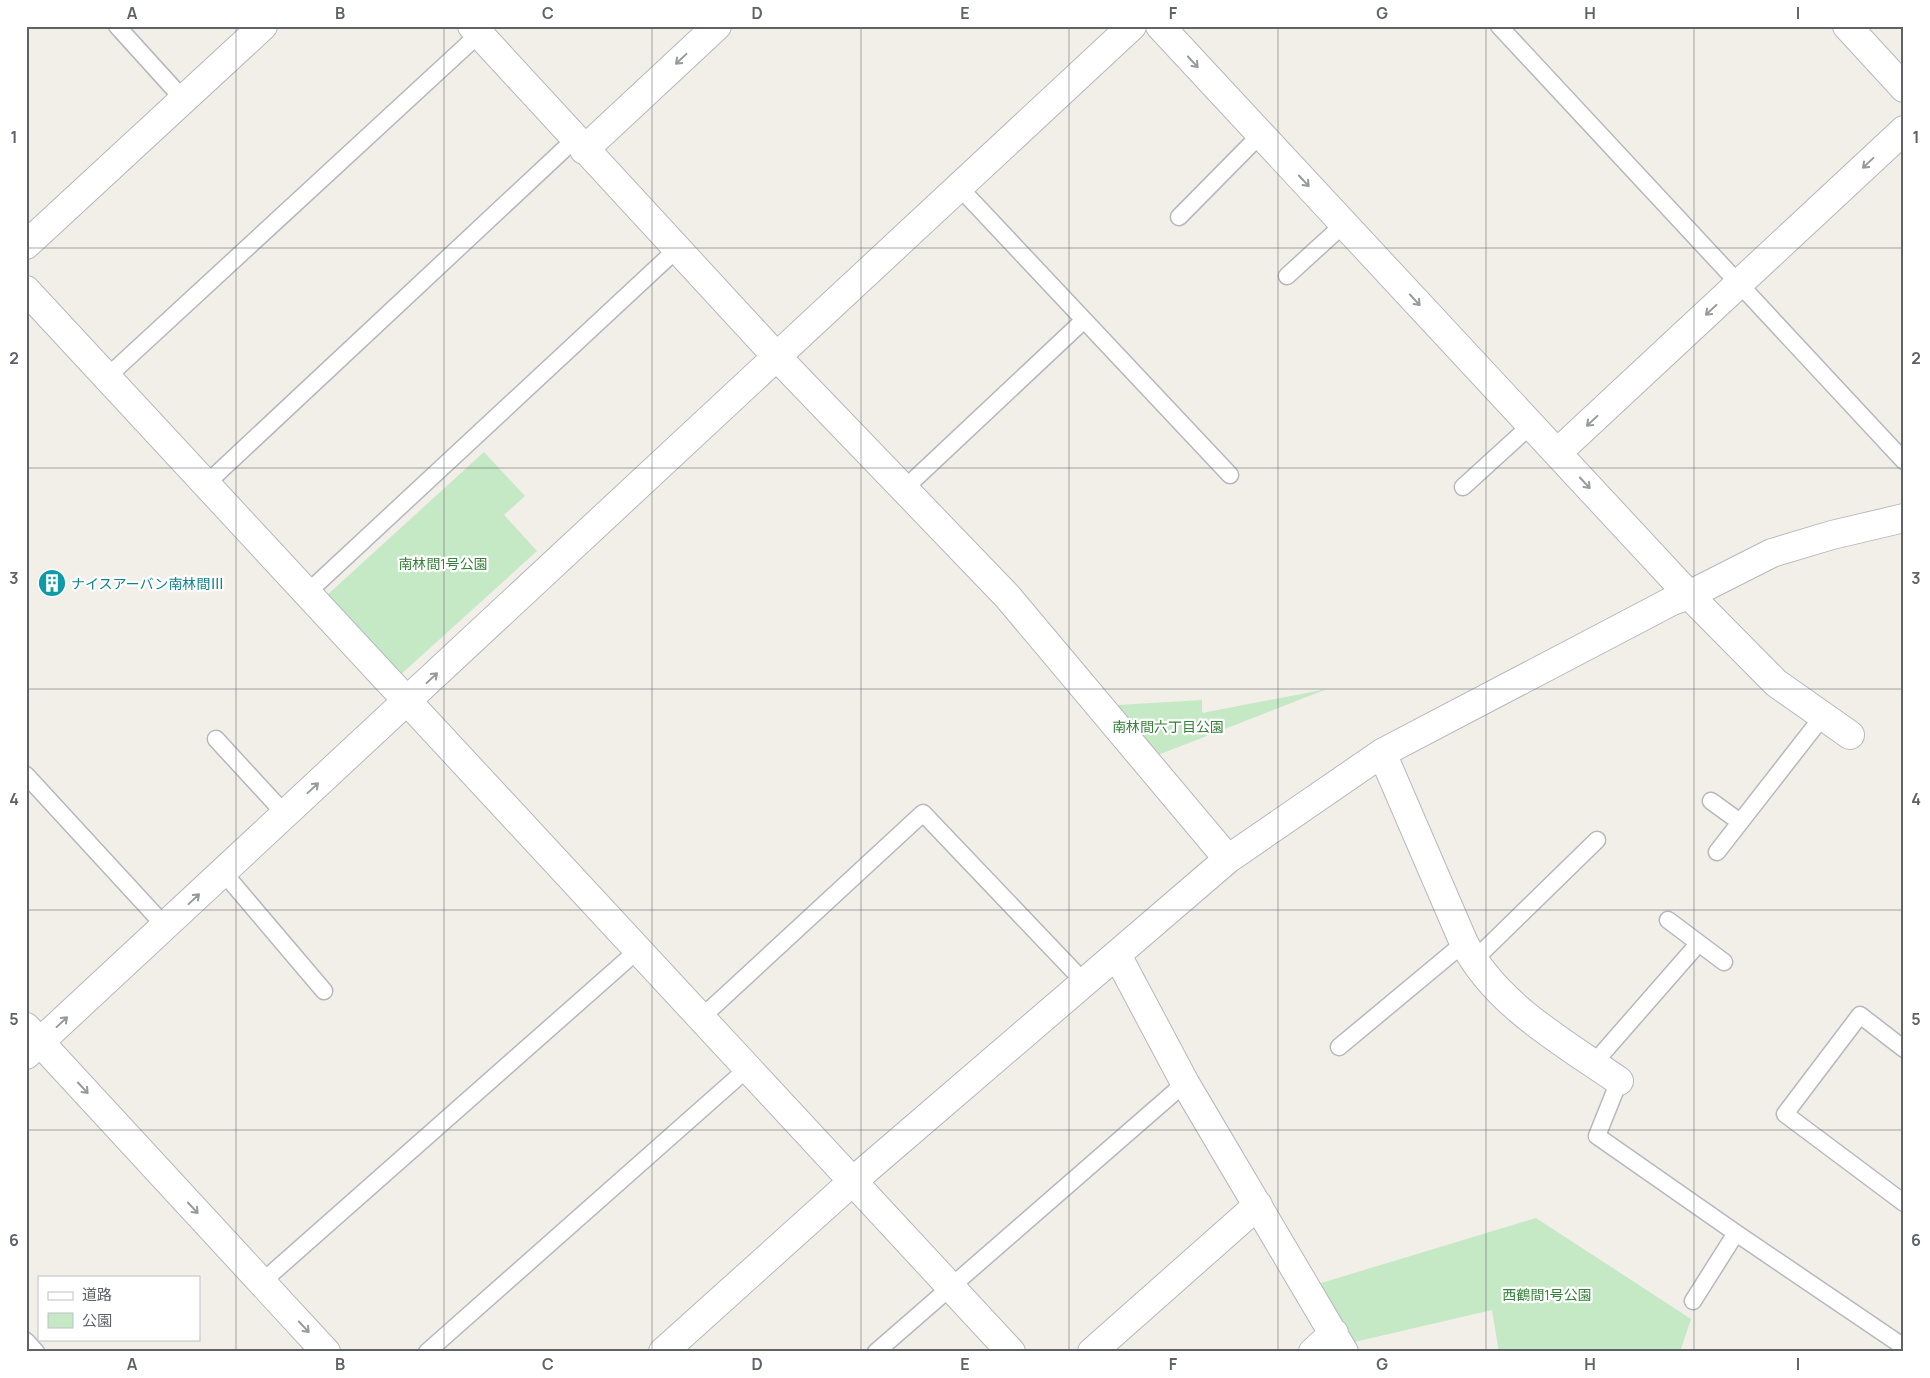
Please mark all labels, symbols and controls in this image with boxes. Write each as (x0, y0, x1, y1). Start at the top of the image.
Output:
text: A (127, 2, 138, 24)
text: B (335, 2, 345, 24)
text: C (542, 2, 554, 24)
text: D (751, 2, 763, 24)
text: E (960, 2, 970, 24)
text: F (1169, 2, 1178, 24)
text: G (1376, 2, 1388, 24)
text: H (1584, 2, 1596, 24)
text: I (1796, 2, 1800, 24)
one-way arrow (674, 53, 687, 65)
one-way arrow (1187, 56, 1199, 68)
text: 1 (10, 126, 18, 148)
text: 1 (1912, 126, 1920, 148)
one-way arrow (1862, 157, 1875, 169)
one-way arrow (1298, 174, 1310, 187)
one-way arrow (1409, 293, 1421, 306)
one-way arrow (1704, 304, 1717, 316)
text: 2 (9, 347, 19, 369)
text: 2 (1911, 347, 1921, 369)
one-way arrow (1585, 415, 1598, 426)
one-way arrow (1579, 476, 1591, 489)
park label: 南林間1号公園 (398, 554, 488, 573)
text: 3 (9, 567, 19, 589)
text: 3 (1911, 567, 1921, 589)
building icon: ナイスアーバン南林間Ⅲ (37, 568, 67, 598)
place label: ナイスアーバン南林間Ⅲ (71, 574, 224, 593)
one-way arrow (426, 672, 438, 684)
park label: 南林間六丁目公園 (1112, 717, 1224, 736)
one-way arrow (306, 782, 319, 794)
text: 4 (9, 788, 19, 810)
text: 4 (1911, 788, 1921, 810)
one-way arrow (187, 893, 200, 905)
text: 5 (9, 1008, 19, 1030)
text: 5 (1911, 1008, 1921, 1030)
one-way arrow (55, 1016, 68, 1028)
one-way arrow (77, 1082, 89, 1095)
one-way arrow (187, 1201, 199, 1214)
text: 6 (9, 1229, 19, 1251)
text: 6 (1911, 1229, 1921, 1251)
legend (38, 1276, 200, 1340)
text: 道路 (82, 1284, 112, 1305)
park label: 西鶴間1号公園 (1502, 1285, 1592, 1304)
text: 公園 (82, 1310, 112, 1331)
one-way arrow (298, 1320, 309, 1333)
text: A (127, 1353, 138, 1375)
text: B (335, 1353, 345, 1375)
text: C (542, 1353, 554, 1375)
text: D (751, 1353, 763, 1375)
text: E (960, 1353, 970, 1375)
text: F (1169, 1353, 1178, 1375)
text: G (1376, 1353, 1388, 1375)
text: H (1584, 1353, 1596, 1375)
text: I (1796, 1353, 1800, 1375)

